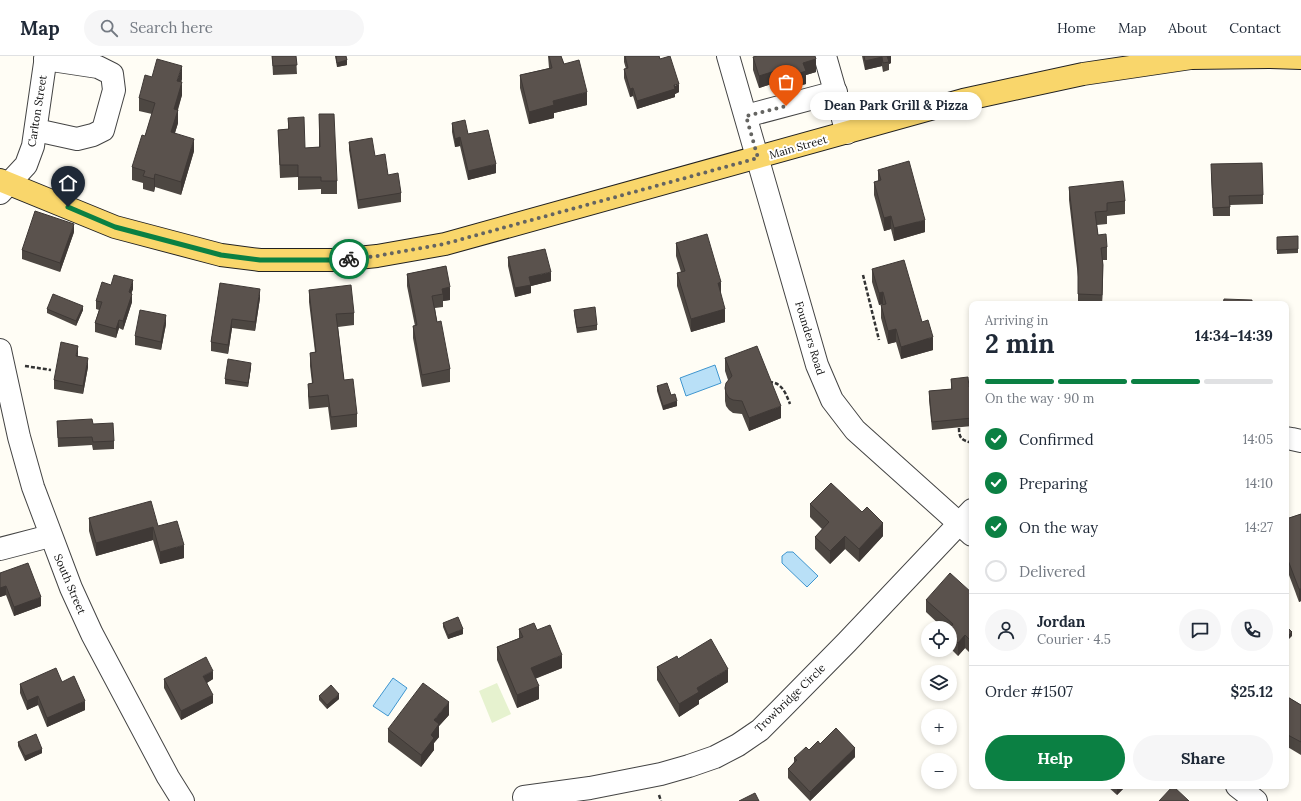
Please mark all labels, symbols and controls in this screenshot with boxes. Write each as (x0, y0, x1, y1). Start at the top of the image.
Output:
search box (84, 10, 364, 46)
text: Map (20, 16, 60, 40)
icon: search (98, 17, 120, 39)
text: Search here (130, 18, 213, 37)
text: Home (1057, 19, 1096, 37)
text: Map (1118, 19, 1146, 37)
text: About (1168, 19, 1207, 37)
text: Contact (1229, 19, 1281, 37)
pin (769, 65, 803, 106)
icon: bag (775, 71, 797, 93)
street label: Carlton Street (24, 73, 50, 148)
callout: Dean Park Grill & Pizza (810, 92, 982, 120)
text: Dean Park Grill & Pizza (824, 97, 968, 114)
street label: Main Street (767, 132, 829, 162)
pin (51, 166, 85, 207)
icon: home (57, 172, 79, 194)
courier (329, 239, 369, 279)
icon: bike (338, 248, 360, 270)
street label: Founders Road (792, 299, 828, 377)
text: Arriving in (985, 312, 1048, 329)
text: 14:34–14:39 (1195, 326, 1273, 345)
text: 2 min (985, 327, 1055, 360)
text: On the way · 90 m (985, 390, 1094, 407)
icon: check (985, 428, 1007, 450)
text: Confirmed (1019, 430, 1094, 449)
text: 14:05 (1243, 431, 1273, 448)
icon: check (985, 472, 1007, 494)
text: Preparing (1019, 474, 1087, 493)
text: 14:10 (1245, 475, 1273, 492)
icon: check (985, 516, 1007, 538)
text: On the way (1019, 518, 1098, 537)
text: 14:27 (1245, 519, 1273, 536)
street label: South Street (51, 552, 89, 617)
text: Delivered (1019, 562, 1086, 581)
button: person (985, 609, 1027, 651)
button: chat (1179, 609, 1221, 651)
button: phone (1231, 609, 1273, 651)
text: Jordan (1037, 612, 1085, 631)
map controls (921, 621, 957, 789)
button: locate (921, 621, 957, 657)
text: Courier · 4.5 (1037, 631, 1111, 648)
street label: Trowbridge Circle (752, 661, 828, 735)
button: layers (921, 665, 957, 701)
text: Order #1507 (985, 682, 1073, 701)
text: $25.12 (1231, 682, 1273, 701)
button: + (921, 709, 957, 745)
button: Help (985, 735, 1125, 781)
button: Share (1133, 735, 1273, 781)
button: − (921, 753, 957, 789)

